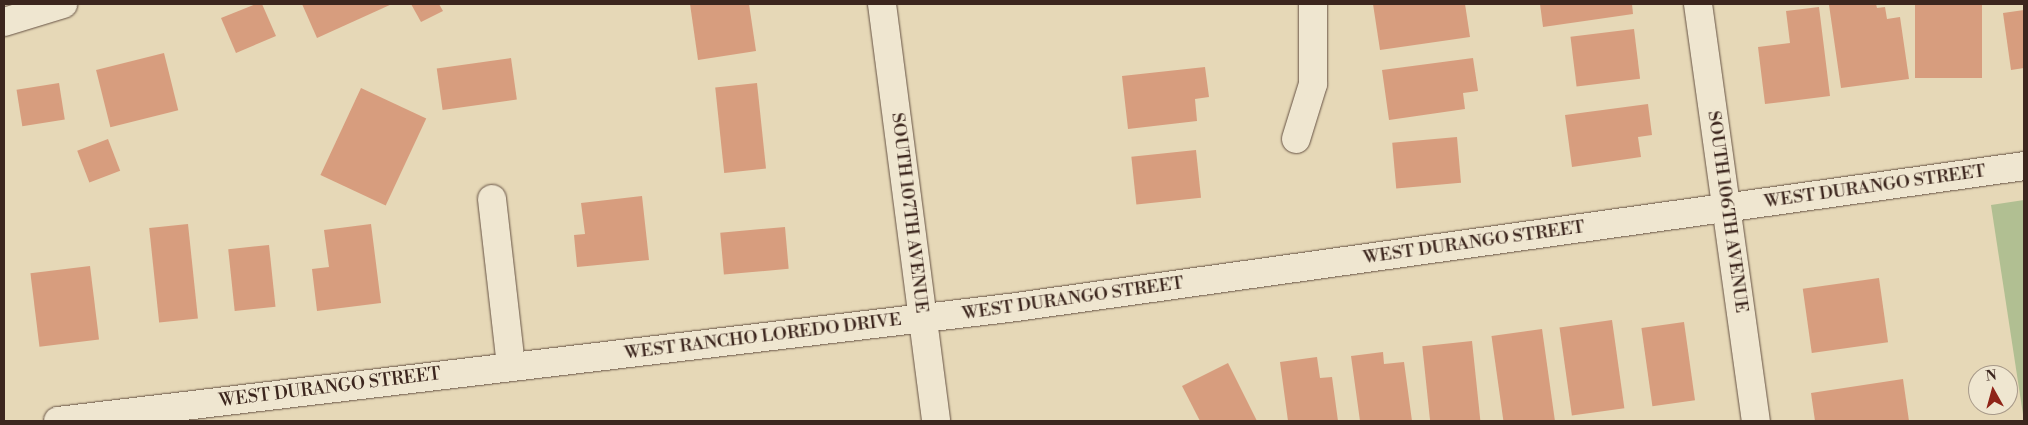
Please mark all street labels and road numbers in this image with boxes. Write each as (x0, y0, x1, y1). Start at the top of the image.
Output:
street label: SOUTH 106TH AVENUE (1702, 109, 1752, 315)
street label: SOUTH 107TH AVENUE (886, 111, 932, 315)
street label: WEST DURANGO STREET (1763, 161, 1987, 213)
street label: WEST DURANGO STREET (1362, 217, 1586, 269)
street label: WEST DURANGO STREET (961, 273, 1185, 325)
street label: WEST RANCHO LOREDO DRIVE (623, 309, 903, 365)
street label: WEST DURANGO STREET (218, 364, 442, 412)

